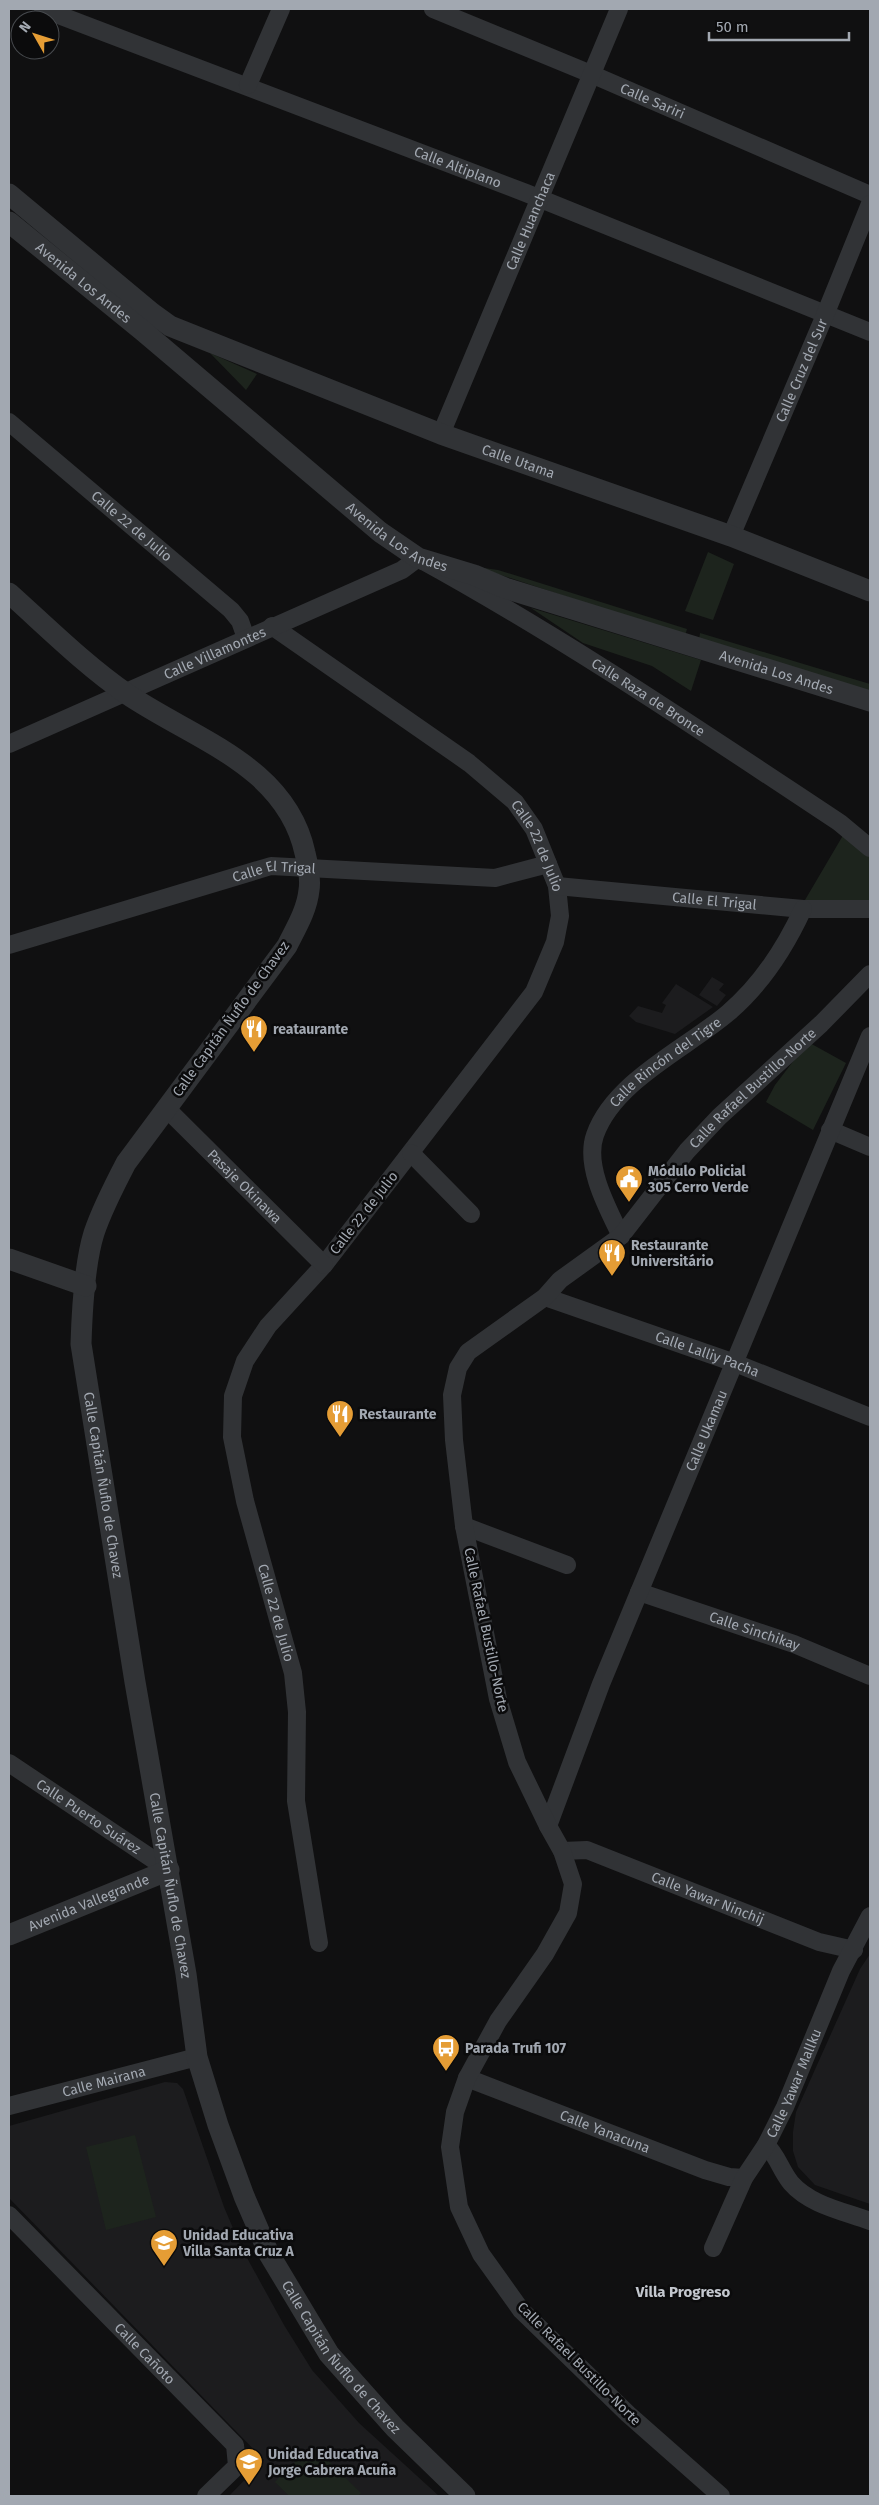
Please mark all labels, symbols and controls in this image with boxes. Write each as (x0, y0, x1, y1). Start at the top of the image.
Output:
north arrow (10, 10, 60, 60)
scale bar (709, 10, 849, 42)
text: N (16, 18, 35, 36)
text: 50 m (716, 18, 749, 36)
street label: Calle Sariri (618, 79, 687, 122)
street label: Calle Altiplano (412, 143, 504, 191)
street label: Calle Huanchaca (502, 169, 558, 273)
street label: Avenida Los Andes (32, 239, 135, 327)
street label: Calle Cruz del Sur (772, 316, 831, 425)
street label: Calle Utama (480, 441, 557, 482)
street label: Calle 22 de Julio (88, 487, 176, 565)
street label: Avenida Los Andes (343, 499, 450, 575)
street label: Calle Villamontes (161, 623, 269, 683)
street label: Avenida Los Andes (718, 646, 836, 698)
street label: Calle Raza de Bronce (589, 654, 708, 740)
street label: Calle 22 de Julio (508, 797, 566, 892)
street label: Calle El Trigal (230, 857, 316, 886)
street label: Calle El Trigal (671, 888, 757, 913)
street label: Calle Capitán Ñuflo de Chavez (169, 938, 293, 1100)
street label: Calle Rincón del Tigre (606, 1013, 724, 1110)
restaurant icon: reataurante (239, 1014, 269, 1053)
place label: reataurante (273, 1021, 348, 1038)
street label: Calle Rafael Bustillo-Norte (686, 1024, 819, 1152)
street label: Pasaje Okinawa (204, 1146, 286, 1227)
place label: Módulo Policial 305 Cerro Verde (647, 1163, 749, 1196)
public building icon: Módulo Policial 305 Cerro Verde (614, 1164, 644, 1203)
street label: Calle 22 de Julio (326, 1168, 402, 1258)
place label: Restaurante Universitário (631, 1237, 714, 1270)
restaurant icon: Restaurante Universitário (597, 1238, 627, 1277)
street label: Calle Lalliy Pacha (653, 1327, 762, 1380)
street label: Calle Ukamau (682, 1387, 731, 1474)
street label: Calle Capitán Ñuflo de Chavez (80, 1391, 127, 1579)
restaurant icon: Restaurante (325, 1399, 355, 1438)
place label: Restaurante (359, 1406, 437, 1423)
street label: Calle Rafael Bustillo-Norte (460, 1546, 512, 1714)
street label: Calle 22 de Julio (254, 1562, 298, 1663)
street label: Calle Sinchikay (707, 1608, 803, 1654)
street label: Calle Puerto Suárez (33, 1775, 144, 1857)
street label: Calle Capitán Ñuflo de Chavez (146, 1791, 195, 1979)
street label: Calle Yawar Ninchij (649, 1868, 767, 1928)
street label: Avenida Vallegrande (26, 1870, 152, 1935)
street label: Calle Yawar Mallku (762, 2026, 825, 2141)
bus stop icon: Parada Trufi 107 (431, 2033, 461, 2072)
place label: Parada Trufi 107 (465, 2040, 566, 2057)
street label: Calle Mairana (60, 2062, 147, 2100)
street label: Calle Yanacuna (558, 2106, 653, 2156)
place label: Unidad Educativa Villa Santa Cruz A (182, 2227, 294, 2260)
school or university icon: Unidad Educativa Villa Santa Cruz A (149, 2228, 179, 2267)
street label: Calle Capitán Ñuflo de Chavez (278, 2277, 404, 2437)
district label: Villa Progreso (635, 2283, 731, 2301)
street label: Calle Rafael Bustillo-Norte (514, 2299, 644, 2429)
street label: Calle Cañoto (111, 2319, 179, 2388)
place label: Unidad Educativa Jorge Cabrera Acuña (267, 2446, 396, 2479)
school or university icon: Unidad Educativa Jorge Cabrera Acuña (234, 2447, 264, 2486)

